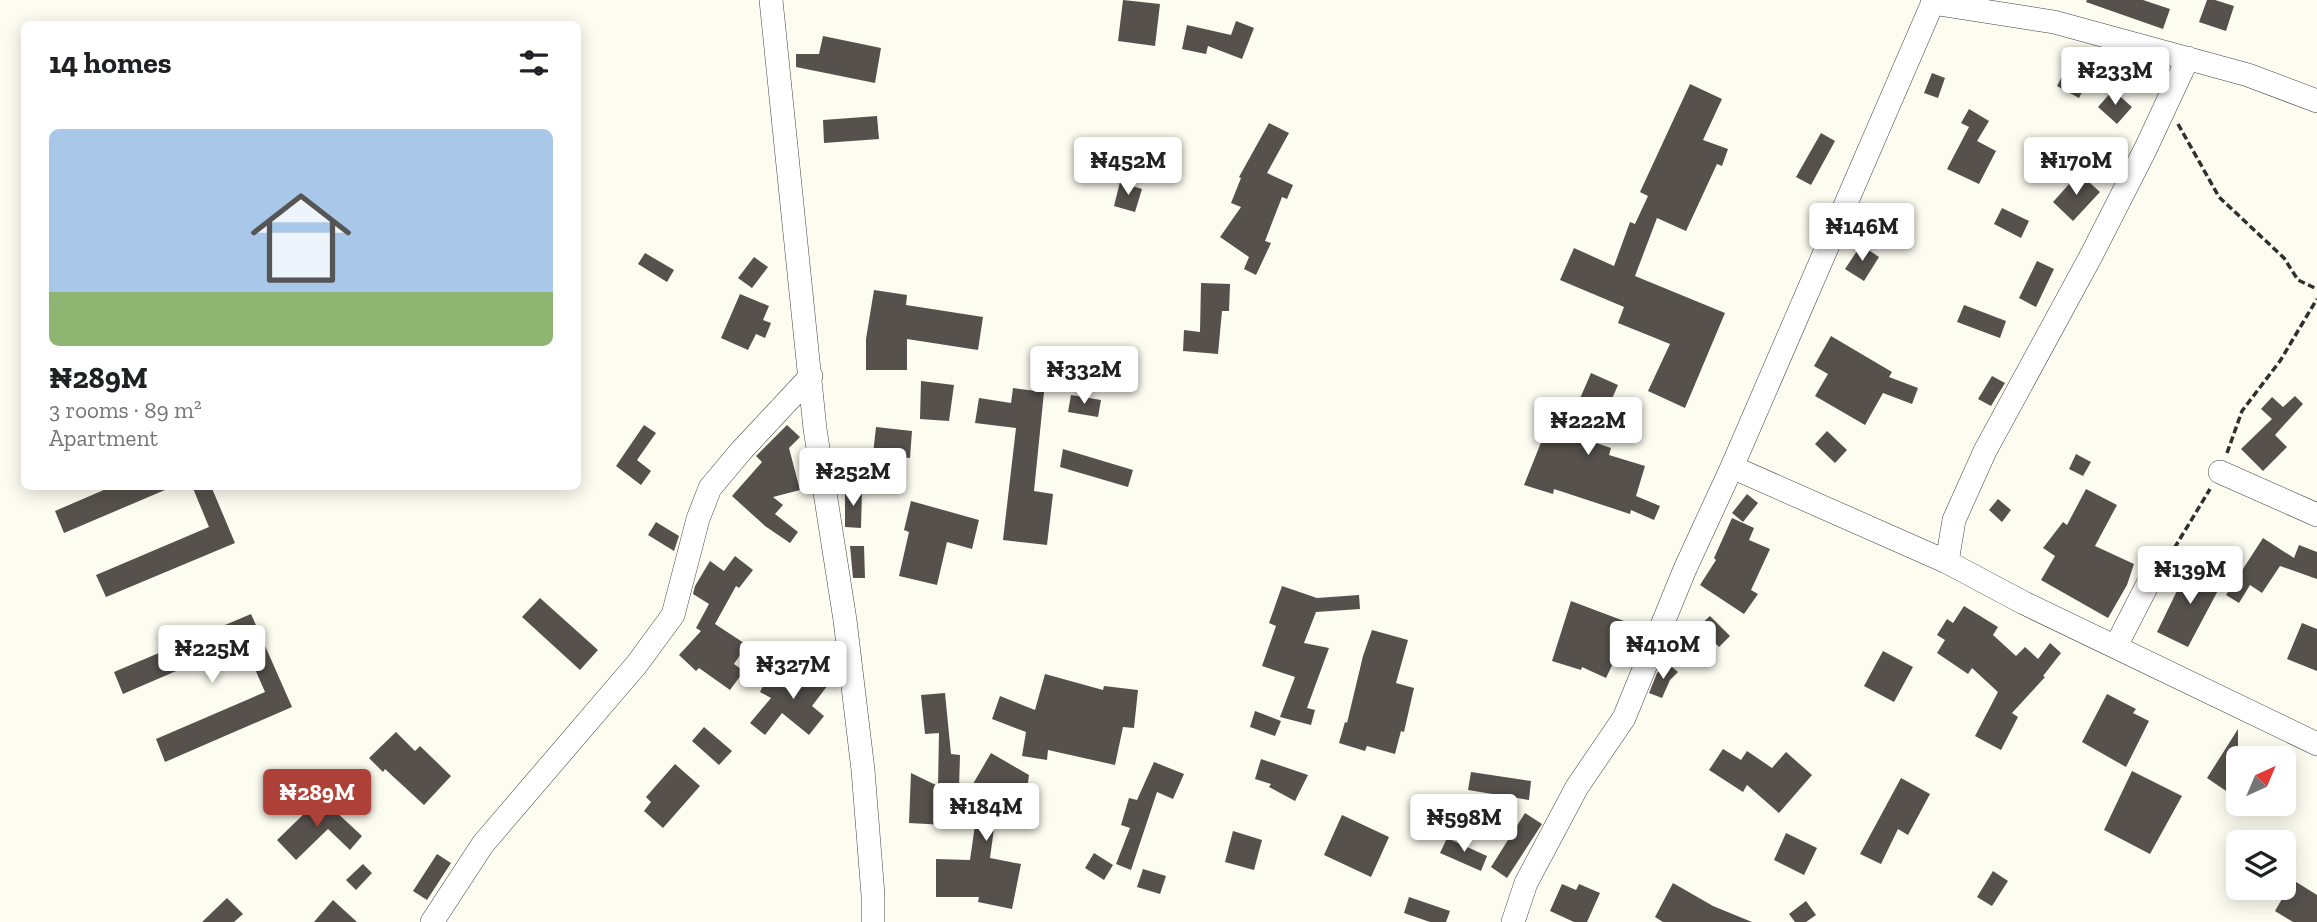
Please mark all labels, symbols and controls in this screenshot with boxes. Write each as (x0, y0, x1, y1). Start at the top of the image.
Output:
icon: filters (515, 44, 553, 82)
text: 14 homes (49, 45, 172, 81)
pin: ₦233M (2066, 48, 2164, 107)
text: ₦233M (2077, 56, 2153, 84)
pin: ₦452M (1079, 138, 1177, 197)
pin: ₦170M (2027, 138, 2125, 197)
text: ₦452M (1090, 146, 1166, 174)
text: ₦170M (2040, 146, 2112, 174)
icon: home (238, 175, 364, 301)
pin: ₦146M (1813, 204, 1911, 263)
text: ₦146M (1825, 212, 1899, 240)
pin: ₦332M (1035, 346, 1133, 406)
text: ₦332M (1046, 355, 1122, 383)
text: ₦289M (49, 360, 148, 396)
text: 3 rooms · 89 m² (49, 396, 202, 424)
pin: ₦222M (1539, 398, 1637, 457)
text: ₦222M (1550, 406, 1626, 434)
text: Apartment (49, 424, 158, 452)
pin: ₦252M (804, 448, 902, 508)
text: ₦252M (815, 457, 891, 485)
pin: ₦139M (2141, 546, 2239, 606)
text: ₦139M (2154, 555, 2226, 583)
pin: ₦410M (1614, 622, 1712, 681)
pin: ₦225M (163, 626, 261, 685)
text: ₦410M (1626, 630, 1700, 658)
text: ₦225M (174, 634, 250, 662)
pin: ₦327M (744, 642, 842, 701)
text: ₦327M (756, 650, 830, 678)
north arrow (2226, 746, 2296, 816)
map controls (2226, 746, 2296, 900)
pin: ₦289M (268, 770, 366, 829)
text: ₦289M (279, 778, 355, 806)
pin: ₦184M (937, 784, 1035, 843)
text: ₦184M (949, 792, 1023, 820)
pin: ₦598M (1415, 794, 1513, 854)
text: ₦598M (1426, 803, 1502, 831)
button: layers (2226, 830, 2296, 900)

